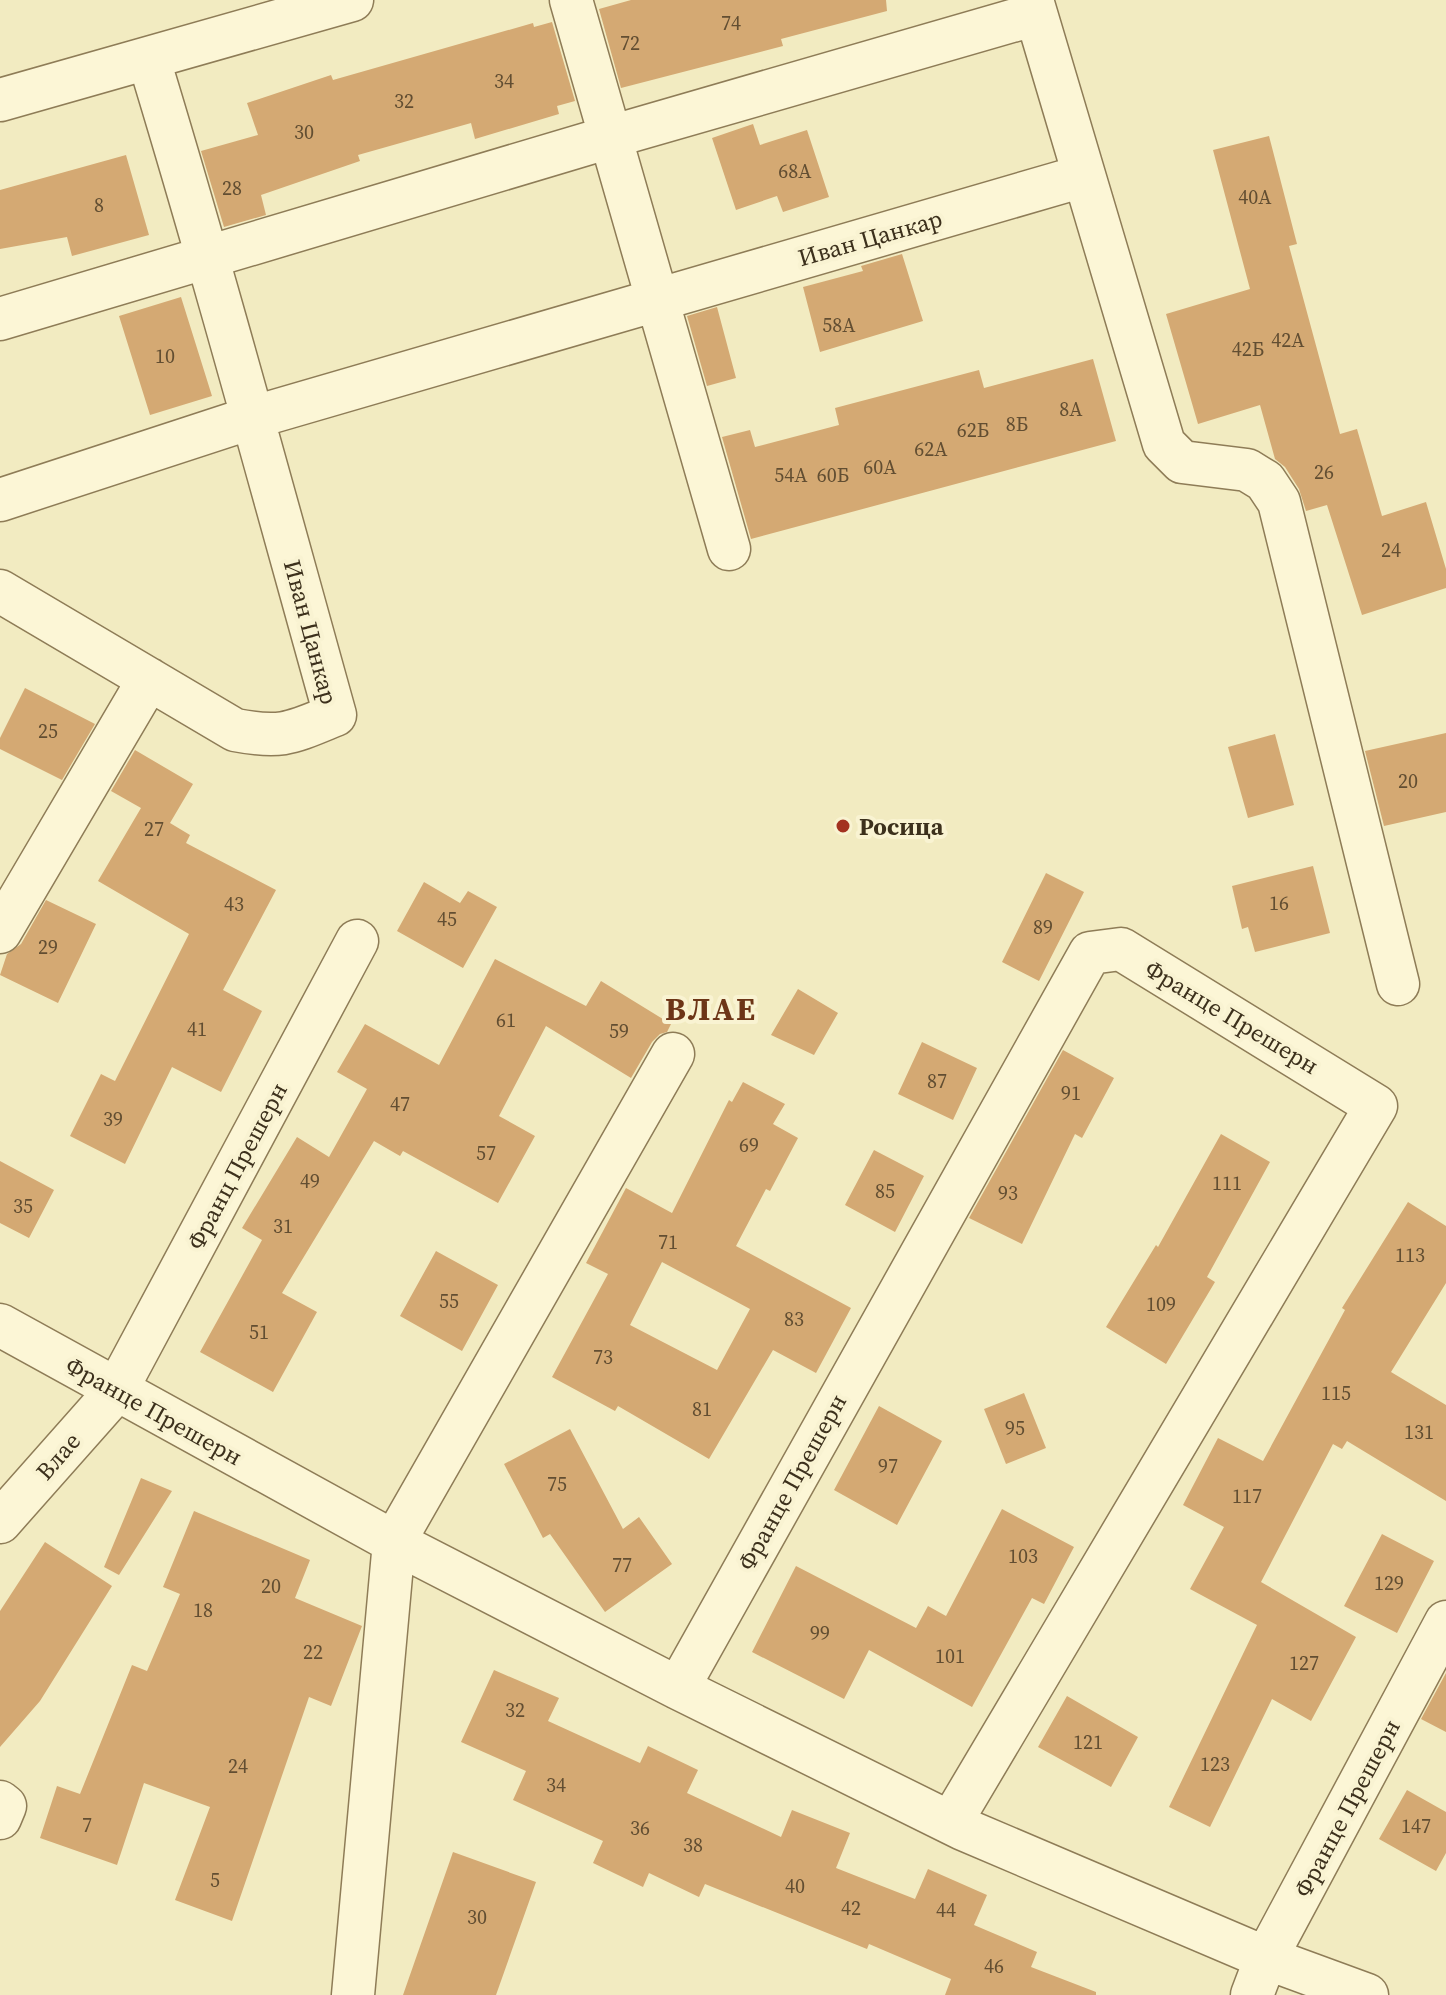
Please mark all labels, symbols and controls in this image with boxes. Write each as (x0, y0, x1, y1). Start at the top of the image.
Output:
house number: 74 (721, 9, 741, 37)
house number: 72 (620, 29, 640, 57)
house number: 34 (494, 67, 514, 95)
house number: 32 (394, 87, 414, 115)
house number: 30 (294, 118, 314, 146)
house number: 68A (778, 157, 812, 185)
house number: 28 (222, 174, 242, 202)
house number: 40А (1238, 183, 1272, 211)
house number: 8 (94, 191, 104, 219)
street label: Иван Цанкар (794, 202, 946, 274)
house number: 58А (822, 311, 856, 339)
house number: 42А (1271, 326, 1305, 354)
house number: 42Б (1232, 335, 1264, 363)
house number: 10 (155, 342, 175, 370)
house number: 8A (1059, 395, 1083, 423)
house number: 8Б (1006, 410, 1028, 438)
house number: 62Б (957, 416, 989, 444)
house number: 62А (914, 435, 948, 463)
house number: 60А (863, 453, 897, 481)
house number: 26 (1314, 458, 1334, 486)
house number: 54A (774, 461, 808, 489)
house number: 60Б (817, 461, 849, 489)
house number: 24 (1381, 536, 1401, 564)
street label: Иван Цанкар (276, 556, 346, 708)
house number: 25 (38, 717, 58, 745)
house number: 20 (1398, 767, 1418, 795)
place label: Росица (859, 810, 944, 843)
house number: 27 (144, 815, 164, 843)
marker: Росица (834, 817, 852, 835)
house number: 16 (1269, 889, 1289, 917)
house number: 43 (224, 890, 244, 918)
house number: 45 (437, 905, 457, 933)
house number: 89 (1033, 913, 1053, 941)
house number: 29 (38, 933, 58, 961)
street label: Францe Прешерн (1139, 952, 1325, 1082)
district label: ВЛАЕ (665, 987, 757, 1031)
house number: 61 (496, 1006, 516, 1034)
house number: 41 (187, 1015, 207, 1043)
house number: 59 (609, 1017, 629, 1045)
house number: 87 (927, 1067, 947, 1095)
street label: Франц Прешерн (179, 1077, 295, 1255)
house number: 91 (1061, 1079, 1081, 1107)
house number: 47 (390, 1090, 410, 1118)
house number: 39 (103, 1105, 123, 1133)
house number: 69 (739, 1131, 759, 1159)
house number: 57 (476, 1139, 496, 1167)
house number: 49 (300, 1167, 320, 1195)
house number: 111 (1212, 1169, 1242, 1197)
house number: 85 (875, 1177, 895, 1205)
house number: 93 (998, 1179, 1018, 1207)
house number: 35 (13, 1192, 33, 1220)
house number: 31 (273, 1212, 293, 1240)
house number: 71 (658, 1228, 678, 1256)
house number: 113 (1395, 1241, 1425, 1269)
house number: 55 (439, 1287, 459, 1315)
house number: 109 (1146, 1290, 1176, 1318)
house number: 83 (784, 1305, 804, 1333)
house number: 51 (249, 1318, 269, 1346)
house number: 73 (593, 1343, 613, 1371)
street label: Францe Прешерн (60, 1349, 248, 1473)
house number: 115 (1321, 1379, 1351, 1407)
street label: Францe Прешерн (730, 1388, 854, 1576)
house number: 81 (692, 1395, 712, 1423)
house number: 95 (1005, 1414, 1025, 1442)
house number: 131 (1404, 1418, 1434, 1446)
street label: Влае (28, 1425, 88, 1487)
house number: 97 (878, 1452, 898, 1480)
house number: 75 (547, 1470, 567, 1498)
house number: 117 (1232, 1482, 1262, 1510)
house number: 103 (1008, 1542, 1038, 1570)
house number: 77 (612, 1551, 632, 1579)
house number: 129 (1374, 1569, 1404, 1597)
house number: 20 (261, 1572, 281, 1600)
house number: 18 (193, 1596, 213, 1624)
house number: 99 (810, 1619, 830, 1647)
house number: 22 (303, 1638, 323, 1666)
house number: 101 (935, 1642, 965, 1670)
house number: 127 (1289, 1649, 1319, 1677)
house number: 32 (505, 1696, 525, 1724)
street label: Франце Прешерн (1286, 1713, 1408, 1903)
house number: 121 (1073, 1728, 1103, 1756)
house number: 123 (1200, 1750, 1230, 1778)
house number: 24 (228, 1752, 248, 1780)
house number: 34 (546, 1771, 566, 1799)
house number: 7 (82, 1811, 92, 1839)
house number: 147 (1401, 1812, 1431, 1840)
house number: 36 (630, 1814, 650, 1842)
house number: 38 (683, 1831, 703, 1859)
house number: 5 (210, 1866, 220, 1894)
house number: 40 (785, 1872, 805, 1900)
house number: 42 (841, 1894, 861, 1922)
house number: 44 (936, 1896, 956, 1924)
house number: 30 (467, 1903, 487, 1931)
house number: 46 (984, 1952, 1004, 1980)

